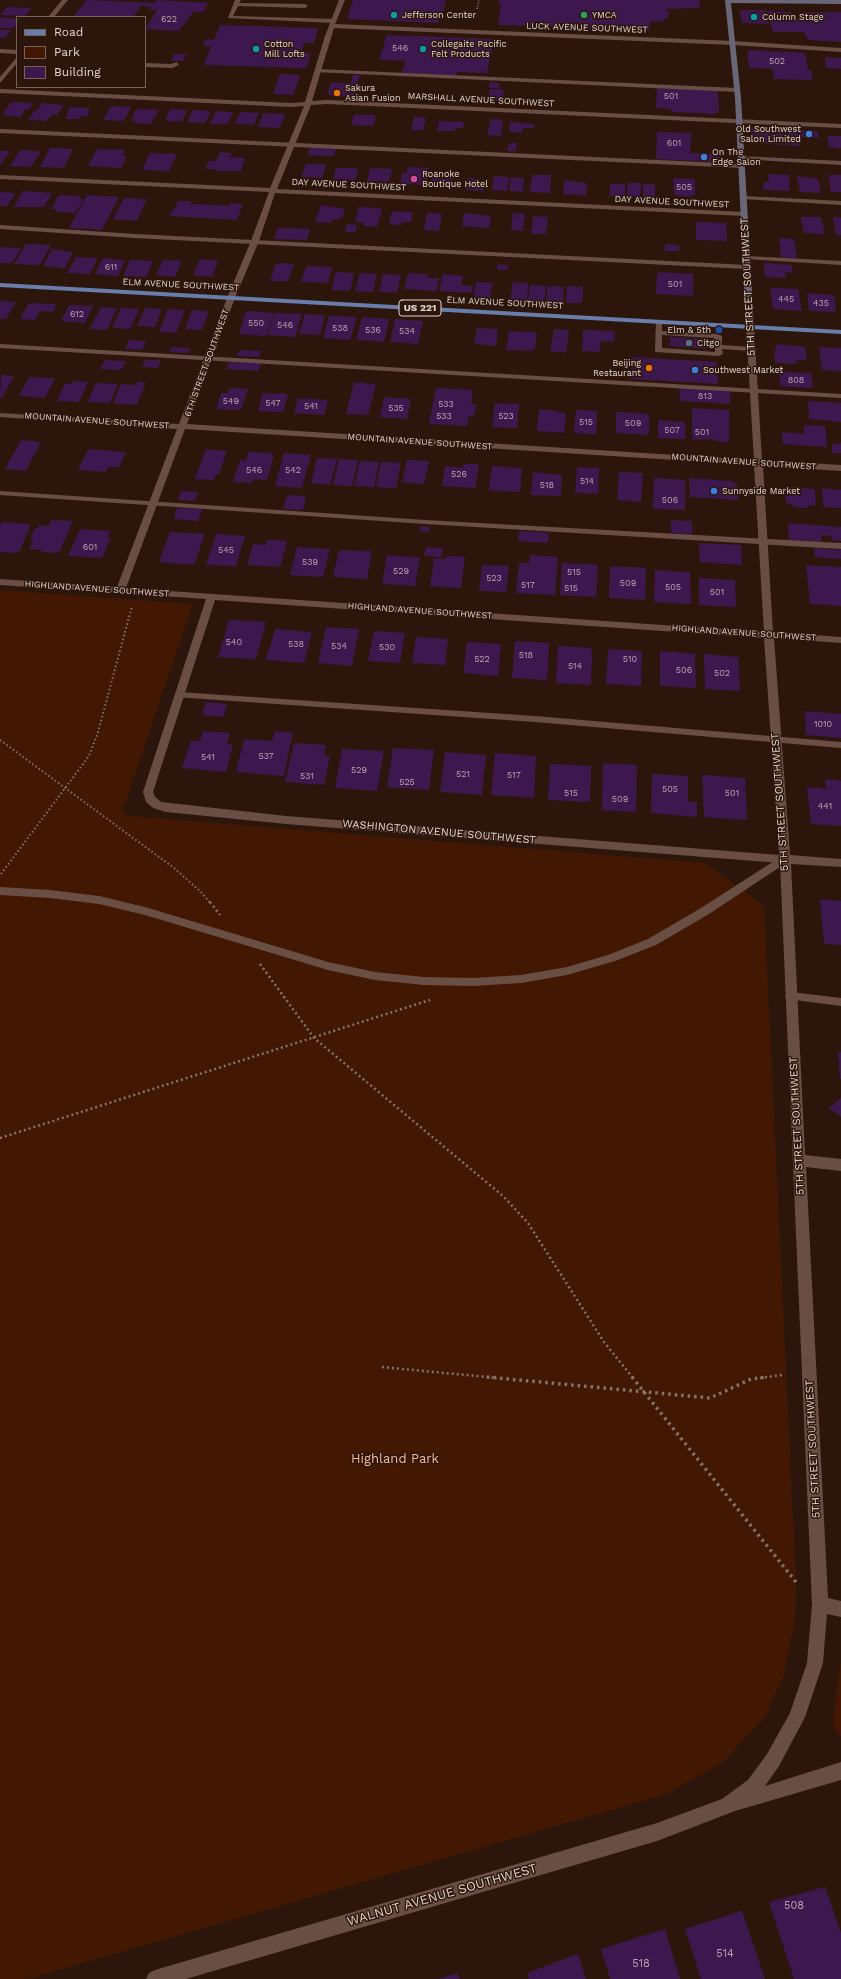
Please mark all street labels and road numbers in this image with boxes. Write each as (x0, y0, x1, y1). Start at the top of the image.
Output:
street label: LUCK AVENUE SOUTHWEST (526, 20, 648, 36)
street label: MARSHALL AVENUE SOUTHWEST (407, 91, 555, 109)
street label: DAY AVENUE SOUTHWEST (291, 177, 407, 193)
street label: DAY AVENUE SOUTHWEST (614, 194, 730, 210)
street label: 5TH STREET SOUTHWEST (738, 217, 758, 357)
street label: ELM AVENUE SOUTHWEST (122, 277, 240, 293)
street label: ELM AVENUE SOUTHWEST (446, 295, 564, 311)
road number: US 221 (399, 300, 441, 316)
street label: 6TH STREET SOUTHWEST (182, 308, 232, 418)
street label: MOUNTAIN AVENUE SOUTHWEST (24, 411, 170, 431)
street label: MOUNTAIN AVENUE SOUTHWEST (347, 432, 493, 452)
street label: MOUNTAIN AVENUE SOUTHWEST (671, 452, 817, 472)
street label: HIGHLAND AVENUE SOUTHWEST (24, 579, 170, 599)
street label: HIGHLAND AVENUE SOUTHWEST (347, 601, 493, 621)
street label: HIGHLAND AVENUE SOUTHWEST (671, 623, 817, 643)
street label: 5TH STREET SOUTHWEST (769, 732, 791, 872)
street label: WASHINGTON AVENUE SOUTHWEST (342, 817, 536, 847)
street label: 5TH STREET SOUTHWEST (787, 1056, 807, 1196)
street label: 5TH STREET SOUTHWEST (803, 1379, 823, 1519)
street label: WALNUT AVENUE SOUTHWEST (345, 1860, 539, 1930)

